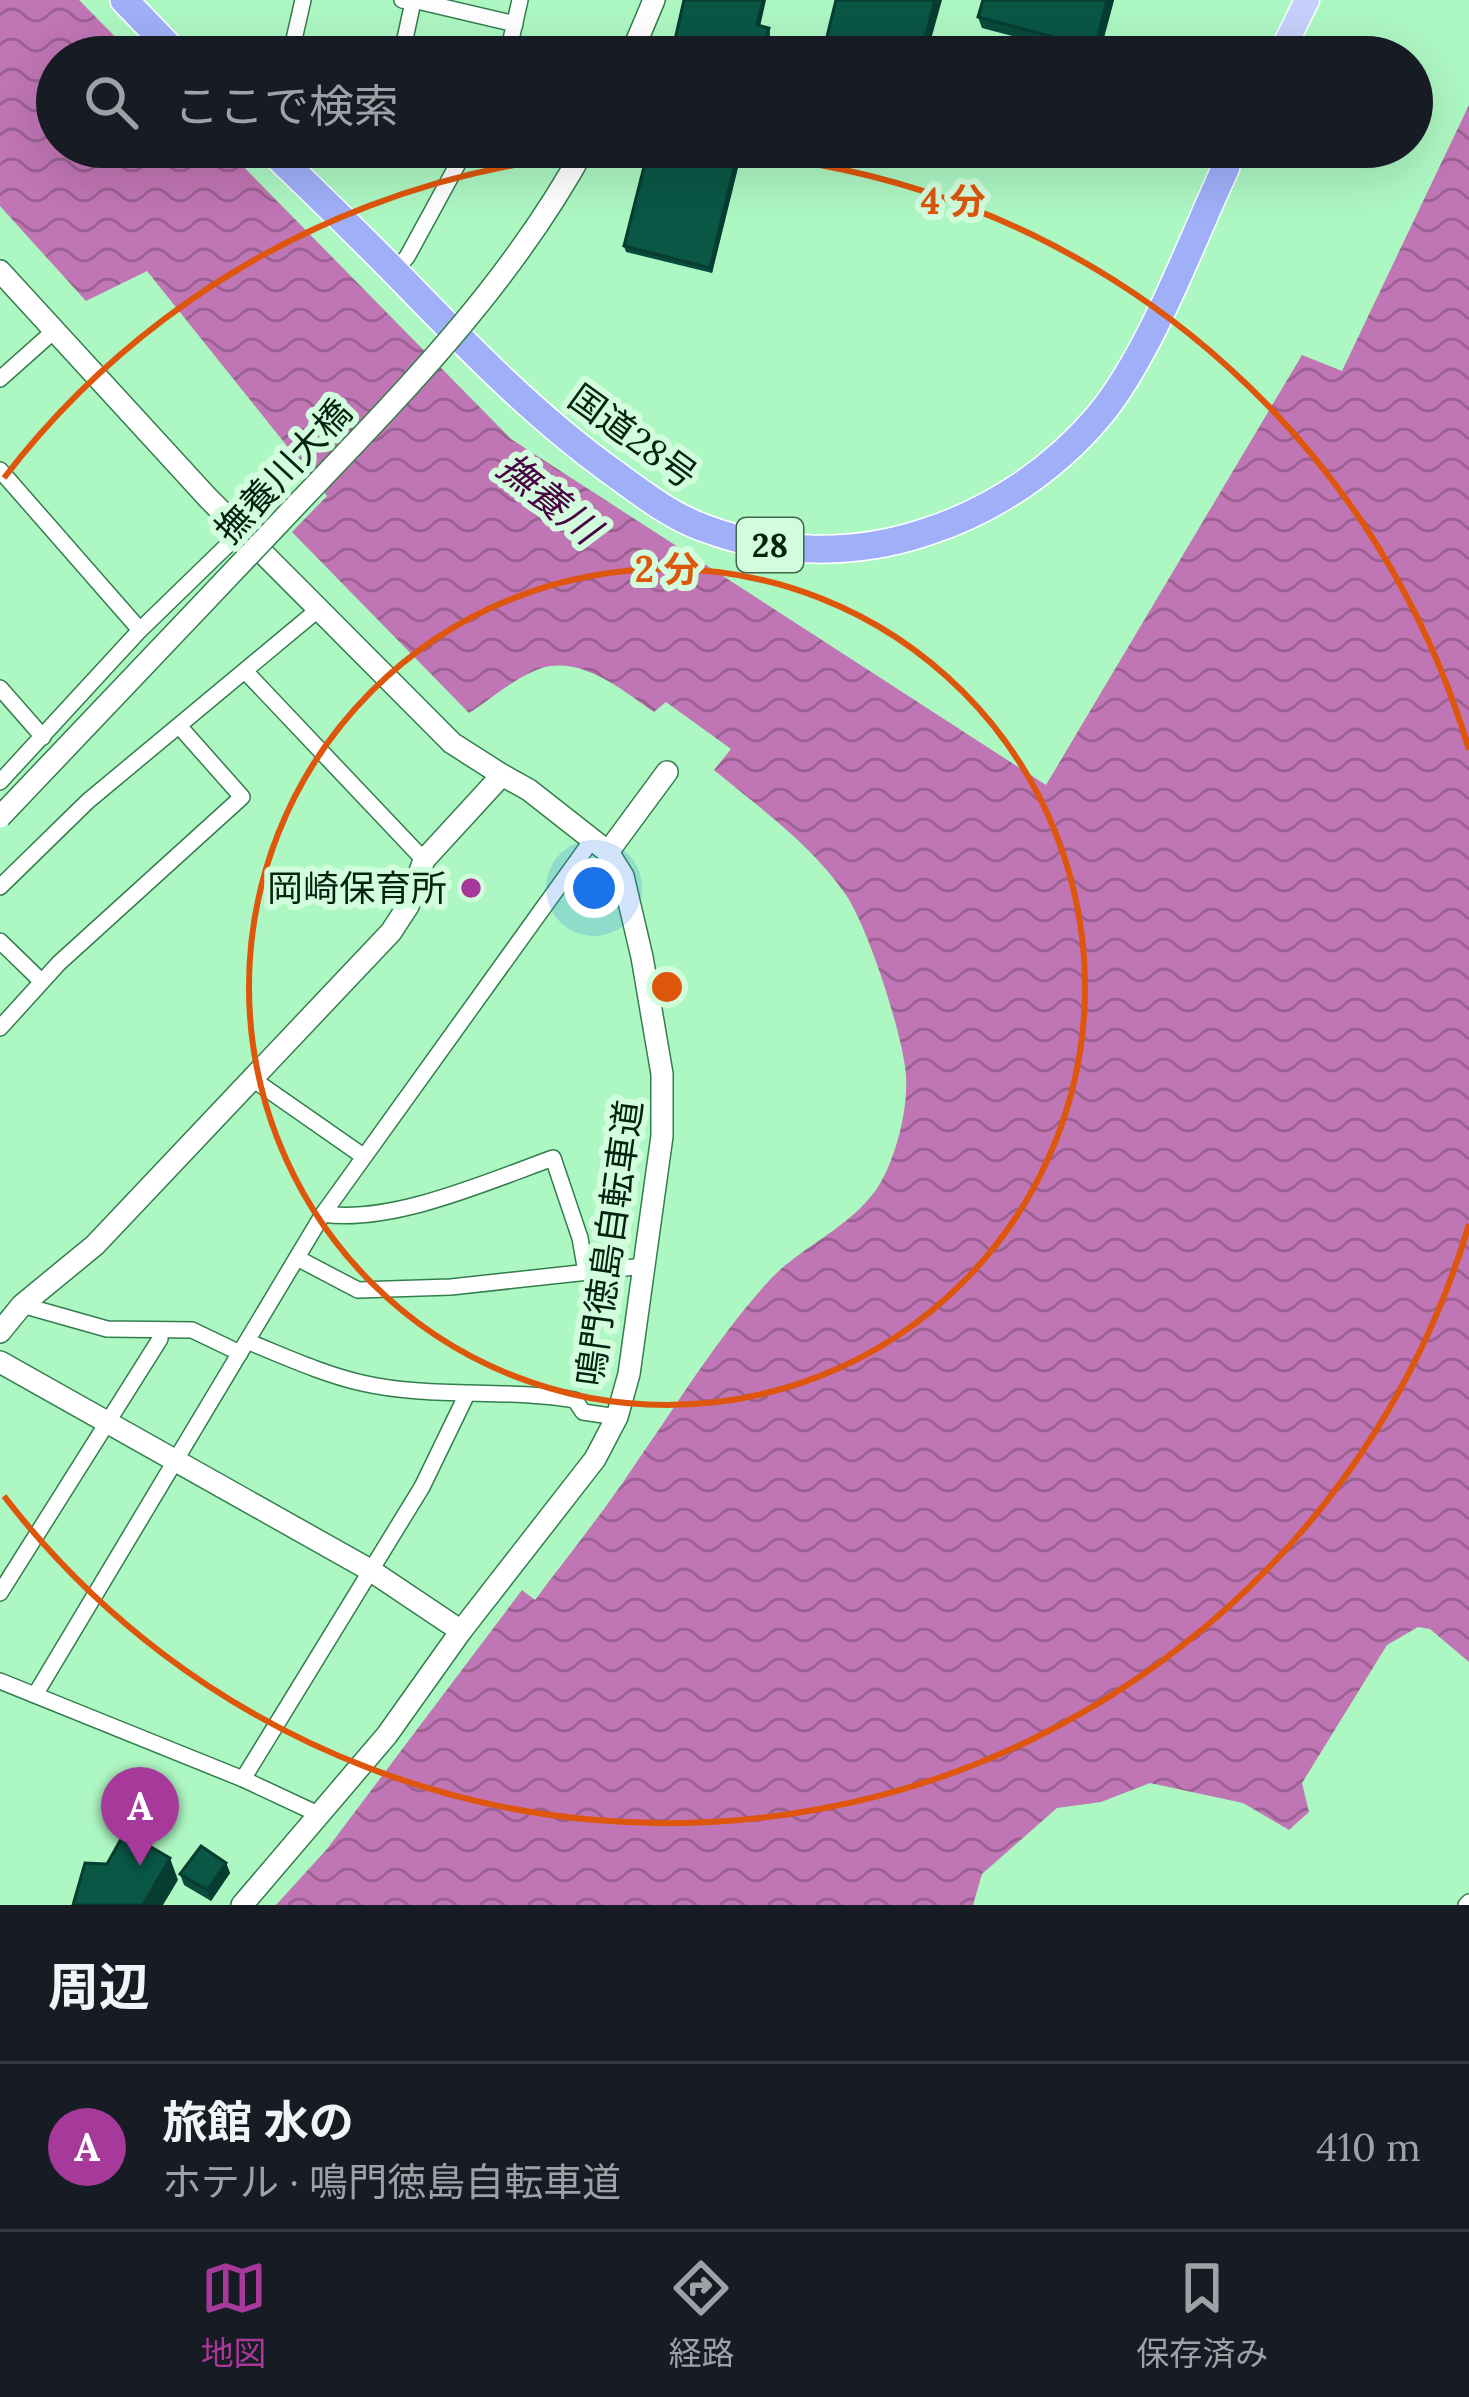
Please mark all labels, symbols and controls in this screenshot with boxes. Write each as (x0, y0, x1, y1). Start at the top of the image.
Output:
search box (36, 36, 1433, 168)
icon: search (78, 69, 144, 135)
text: ここで検索 (174, 77, 399, 134)
text: 4 分 (920, 178, 986, 224)
street label: 国道28号 (560, 374, 706, 498)
street label: 撫養川大橋 (205, 389, 361, 553)
water label: 撫養川 (488, 442, 613, 557)
road number: 28 (737, 518, 803, 572)
text: 2 分 (635, 546, 699, 592)
your location (564, 858, 624, 918)
place label: 岡崎保育所 (267, 865, 447, 911)
marker: 岡崎保育所 (458, 875, 484, 901)
centre of rings (646, 966, 688, 1008)
street label: 鳴門徳島自転車道 (566, 1097, 652, 1389)
pin: A (101, 1767, 179, 1866)
text: 周辺 (48, 1954, 150, 2019)
text: 旅館 水の (162, 2093, 354, 2150)
text: A (74, 2122, 100, 2172)
text: 410 m (1316, 2122, 1421, 2172)
text: ホテル · 鳴門徳島自転車道 (162, 2157, 621, 2207)
tab: 地図 (201, 2255, 267, 2375)
tab: 経路 (668, 2255, 734, 2375)
tab: 保存済み (1136, 2255, 1268, 2375)

